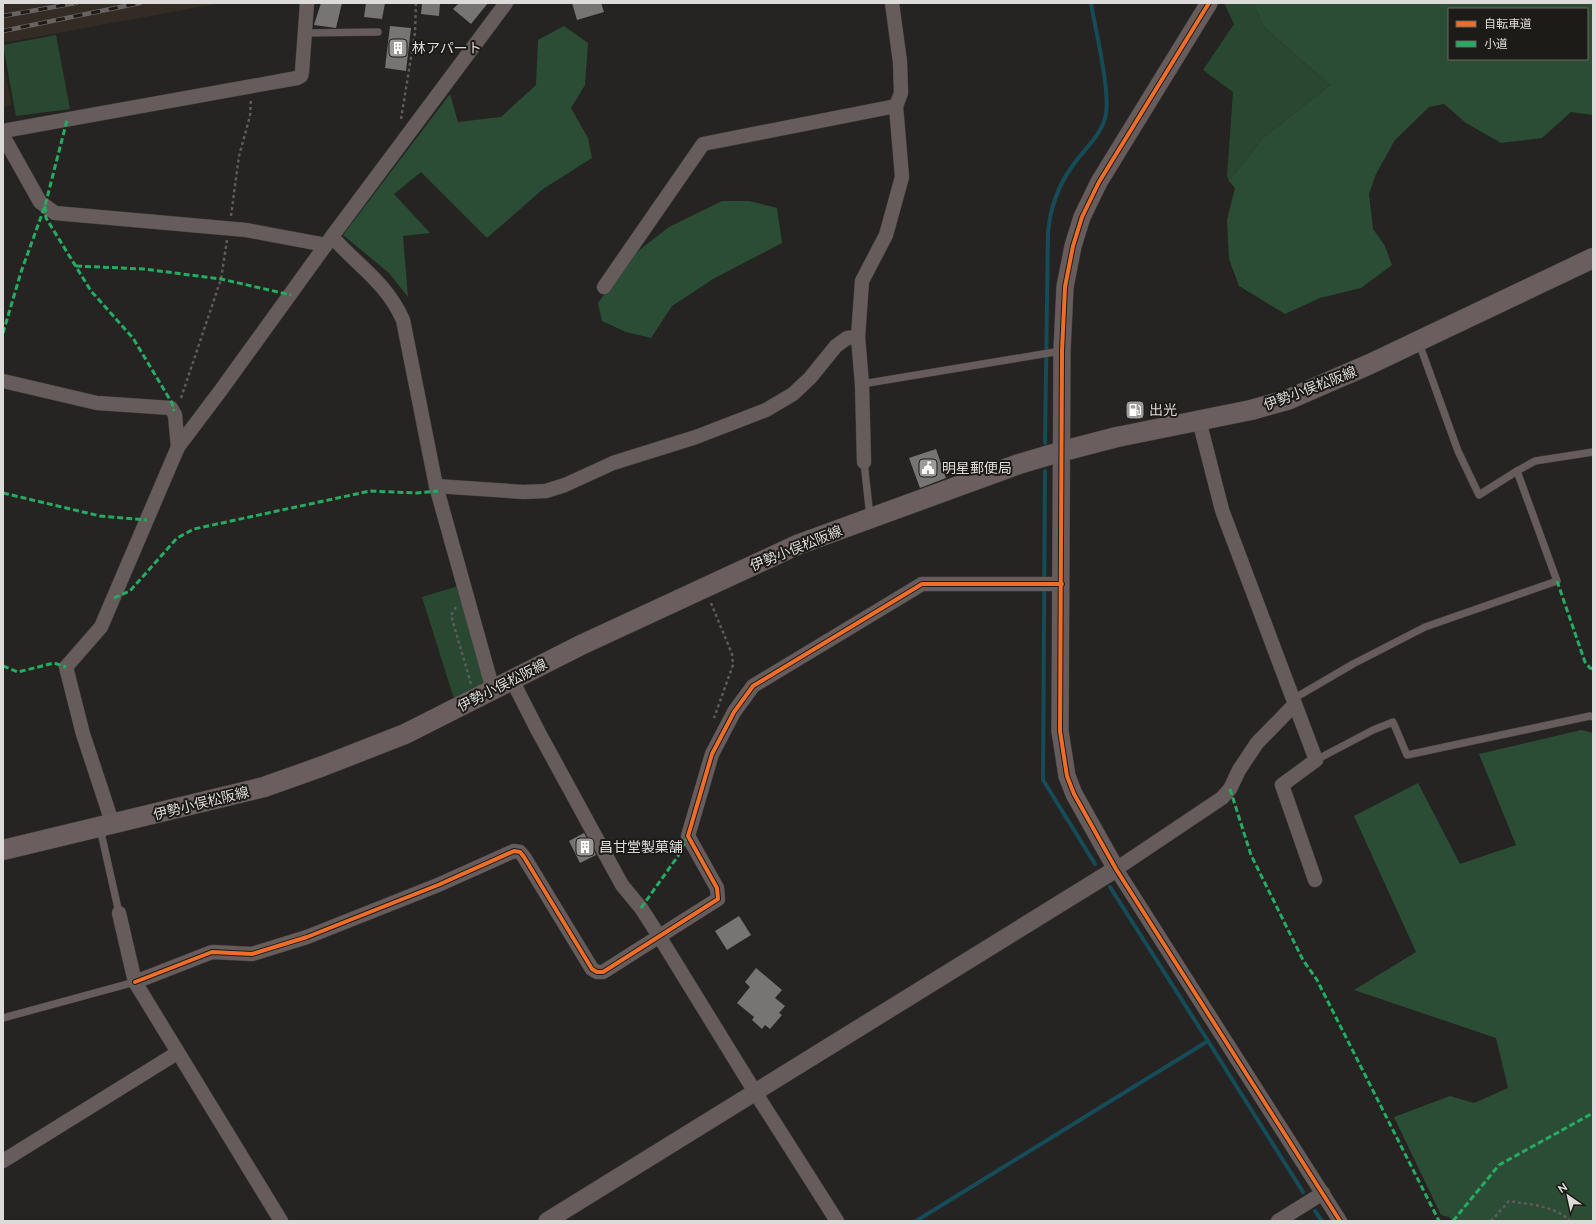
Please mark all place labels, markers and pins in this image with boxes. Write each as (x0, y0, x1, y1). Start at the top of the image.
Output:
building icon: 林アパート (387, 37, 409, 59)
place label: 林アパート (412, 40, 482, 56)
fuel station icon: 出光 (1124, 399, 1146, 421)
place label: 出光 (1149, 402, 1177, 418)
public building icon: 明星郵便局 (917, 457, 939, 479)
place label: 明星郵便局 (942, 460, 1012, 476)
building icon: 昌甘堂製菓舗 (574, 836, 596, 858)
place label: 昌甘堂製菓舗 (599, 839, 683, 855)

